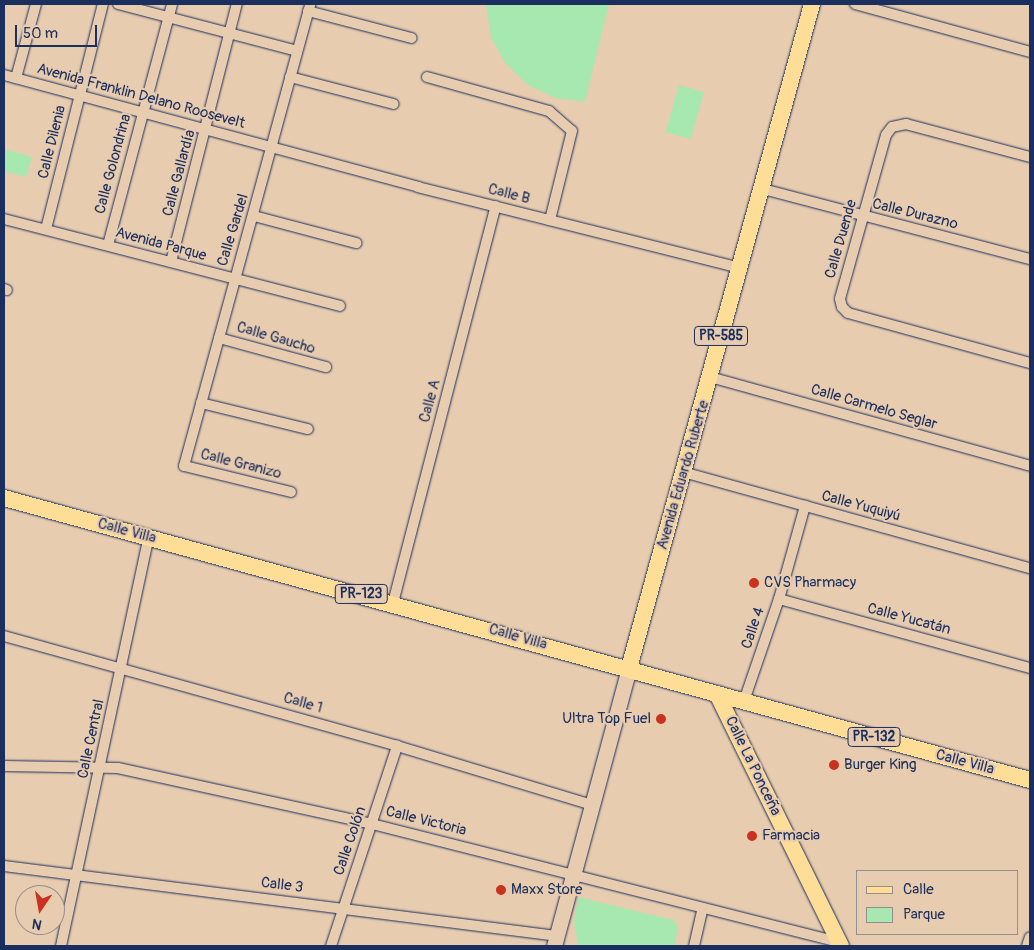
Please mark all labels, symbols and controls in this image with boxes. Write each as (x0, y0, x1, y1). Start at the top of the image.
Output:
scale bar (18, 15, 100, 47)
text: 50 m (23, 24, 58, 43)
street label: Avenida Franklin Delano Roosevelt (35, 60, 247, 132)
street label: Calle Dilenia (34, 103, 70, 181)
street label: Calle Golondrina (91, 112, 135, 216)
street label: Calle Gallardía (159, 128, 199, 218)
street label: Calle B (486, 180, 532, 208)
street label: Calle Gardel (214, 192, 252, 268)
street label: Calle Durazno (870, 195, 960, 233)
street label: Calle Duende (821, 198, 861, 280)
street label: Avenida Parque (114, 223, 208, 265)
street label: Calle Gaucho (235, 318, 317, 358)
road number: PR-585 (694, 324, 748, 348)
street label: Calle A (416, 378, 444, 424)
street label: Calle Carmelo Seglar (809, 380, 939, 434)
street label: Avenida Eduardo Ruberte (653, 398, 713, 552)
street label: Calle Granizo (199, 445, 283, 483)
street label: Calle Yuquiyú (819, 487, 903, 525)
street label: Calle Villa (96, 515, 158, 547)
place label: CVS Pharmacy (764, 574, 856, 592)
marker: CVS Pharmacy (748, 577, 760, 589)
road number: PR-123 (335, 582, 387, 606)
street label: Calle Yucatán (865, 599, 953, 639)
street label: Calle 4 (738, 605, 768, 651)
street label: Calle Villa (487, 620, 549, 654)
street label: Calle 1 (281, 689, 325, 717)
street label: Calle Central (74, 698, 108, 780)
place label: Ultra Top Fuel (562, 710, 651, 728)
marker: Ultra Top Fuel (655, 713, 667, 725)
street label: Calle La Ponceña (721, 714, 785, 818)
road number: PR-132 (846, 726, 902, 749)
street label: Calle Villa (934, 746, 996, 778)
place label: Burger King (844, 756, 917, 774)
marker: Burger King (828, 759, 840, 771)
street label: Calle Victoria (384, 802, 468, 840)
street label: Calle Colón (330, 804, 370, 878)
place label: Farmacia (762, 827, 820, 845)
marker: Farmacia (746, 830, 758, 842)
legend (856, 870, 1019, 935)
street label: Calle 3 (260, 873, 304, 897)
text: Calle (903, 880, 934, 899)
place label: Maxx Store (511, 881, 582, 899)
marker: Maxx Store (495, 884, 507, 896)
north arrow (15, 885, 65, 935)
text: Parque (903, 905, 945, 924)
text: N (31, 915, 43, 933)

